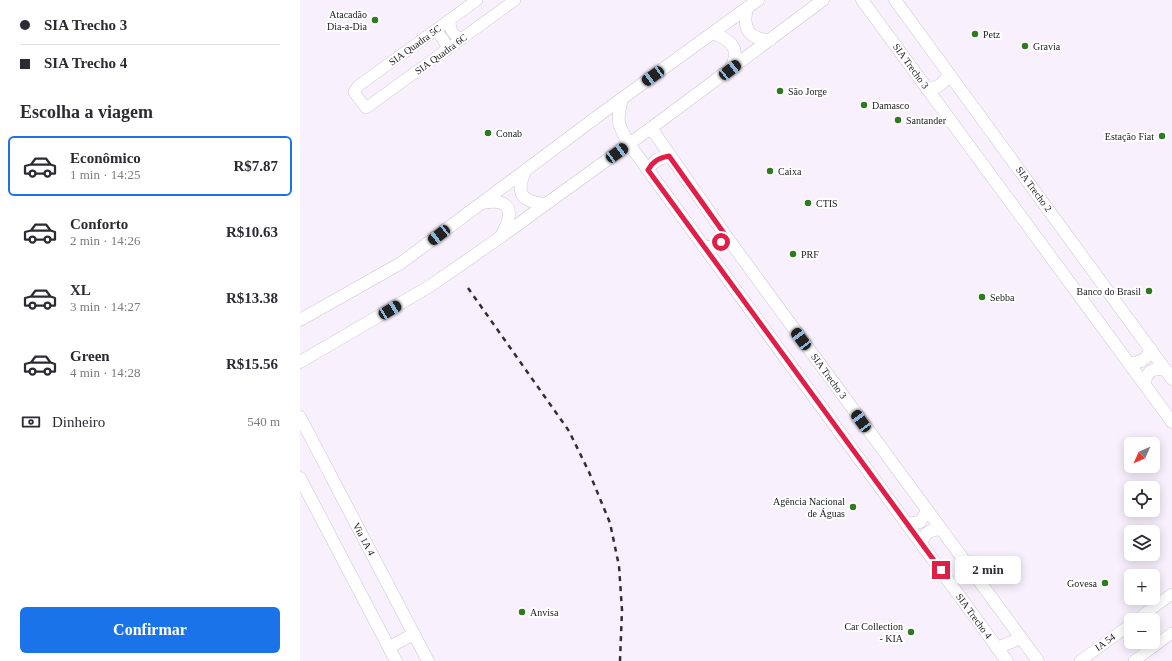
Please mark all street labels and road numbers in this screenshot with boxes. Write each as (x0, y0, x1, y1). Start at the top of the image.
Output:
street label: SIA Quadra 5C (387, 22, 443, 68)
street label: SIA Quadra 6C (413, 31, 469, 77)
street label: SIA Trecho 3 (891, 41, 931, 91)
street label: SIA Trecho 2 (1014, 164, 1054, 214)
street label: SIA Trecho 3 (809, 351, 849, 401)
street label: Via 1A 4 (351, 521, 377, 557)
street label: SIA Trecho 4 (954, 591, 994, 641)
street label: IA 54 (1093, 631, 1117, 653)

